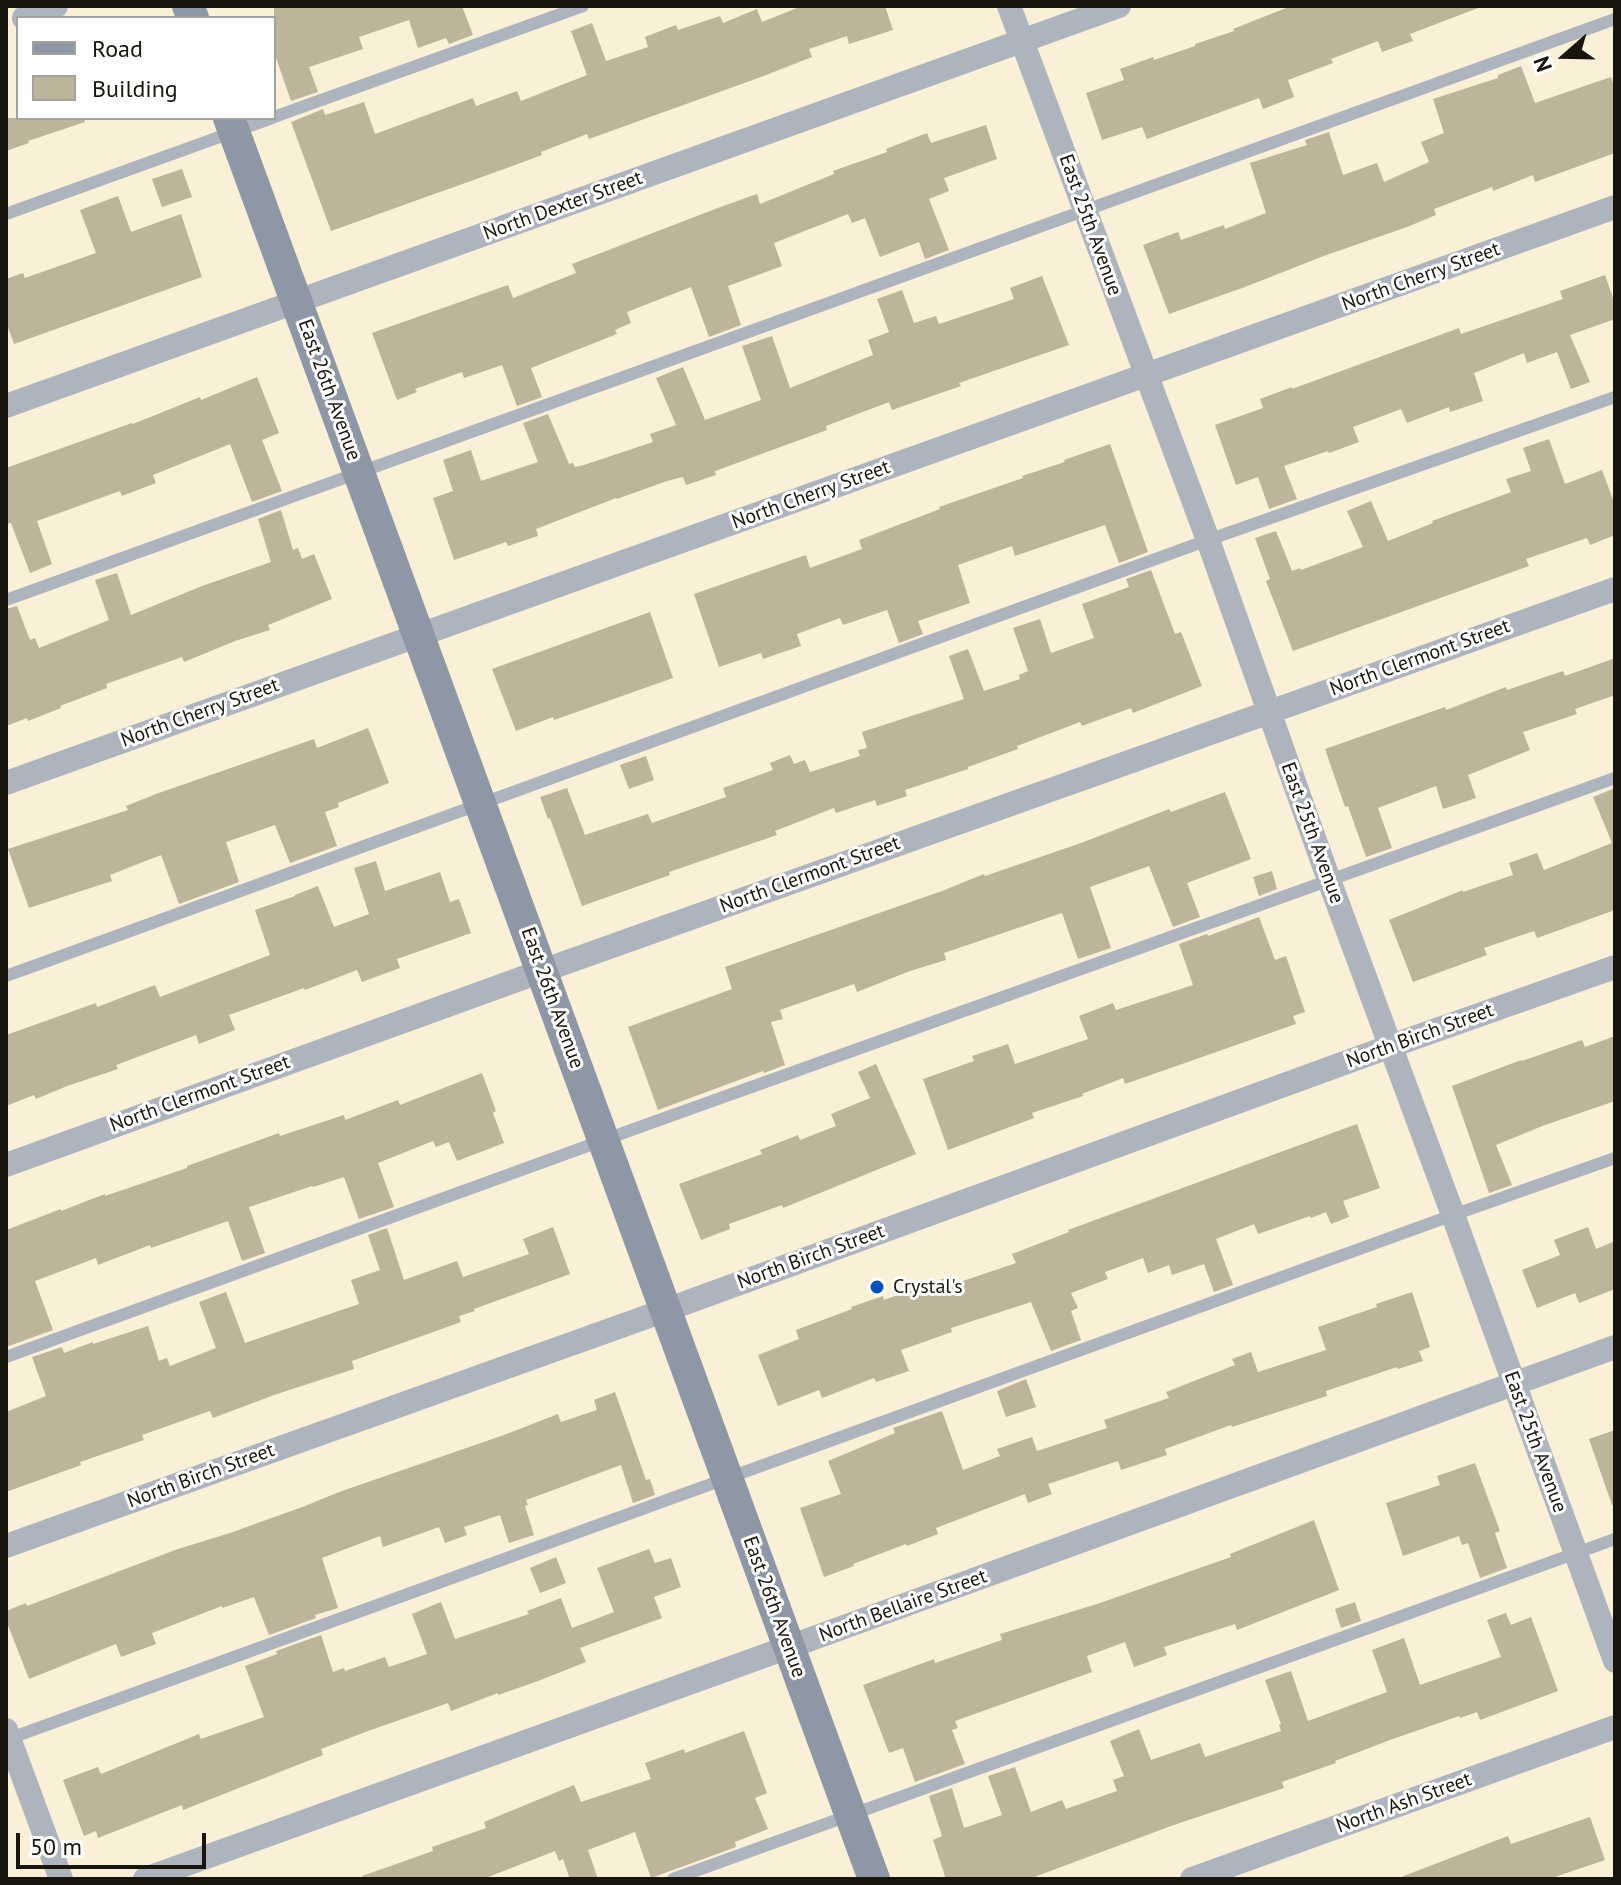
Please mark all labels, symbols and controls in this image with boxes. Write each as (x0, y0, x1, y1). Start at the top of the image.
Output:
legend (16, 16, 276, 120)
north arrow (1525, 16, 1605, 96)
text: Road (92, 33, 143, 64)
text: N (1527, 53, 1558, 76)
text: Building (92, 73, 178, 104)
street label: East 25th Avenue (1053, 151, 1127, 299)
street label: North Dexter Street (480, 166, 646, 246)
street label: North Cherry Street (1339, 237, 1503, 317)
street label: East 26th Avenue (292, 316, 366, 464)
street label: North Cherry Street (729, 455, 893, 535)
street label: North Clermont Street (1327, 614, 1513, 702)
street label: North Cherry Street (118, 673, 282, 753)
street label: East 25th Avenue (1275, 759, 1349, 907)
street label: North Clermont Street (717, 831, 903, 919)
street label: East 26th Avenue (515, 924, 589, 1072)
street label: North Birch Street (1343, 998, 1497, 1074)
street label: North Clermont Street (107, 1050, 293, 1138)
street label: North Birch Street (734, 1219, 888, 1295)
place label: Crystal's (893, 1275, 963, 1299)
marker: Crystal's (868, 1278, 886, 1296)
street label: East 25th Avenue (1498, 1368, 1572, 1516)
street label: North Birch Street (124, 1438, 278, 1514)
street label: East 26th Avenue (737, 1533, 811, 1681)
street label: North Bellaire Street (816, 1564, 990, 1648)
street label: North Ash Street (1333, 1767, 1475, 1839)
scale bar (20, 1817, 210, 1867)
text: 50 m (30, 1831, 82, 1862)

